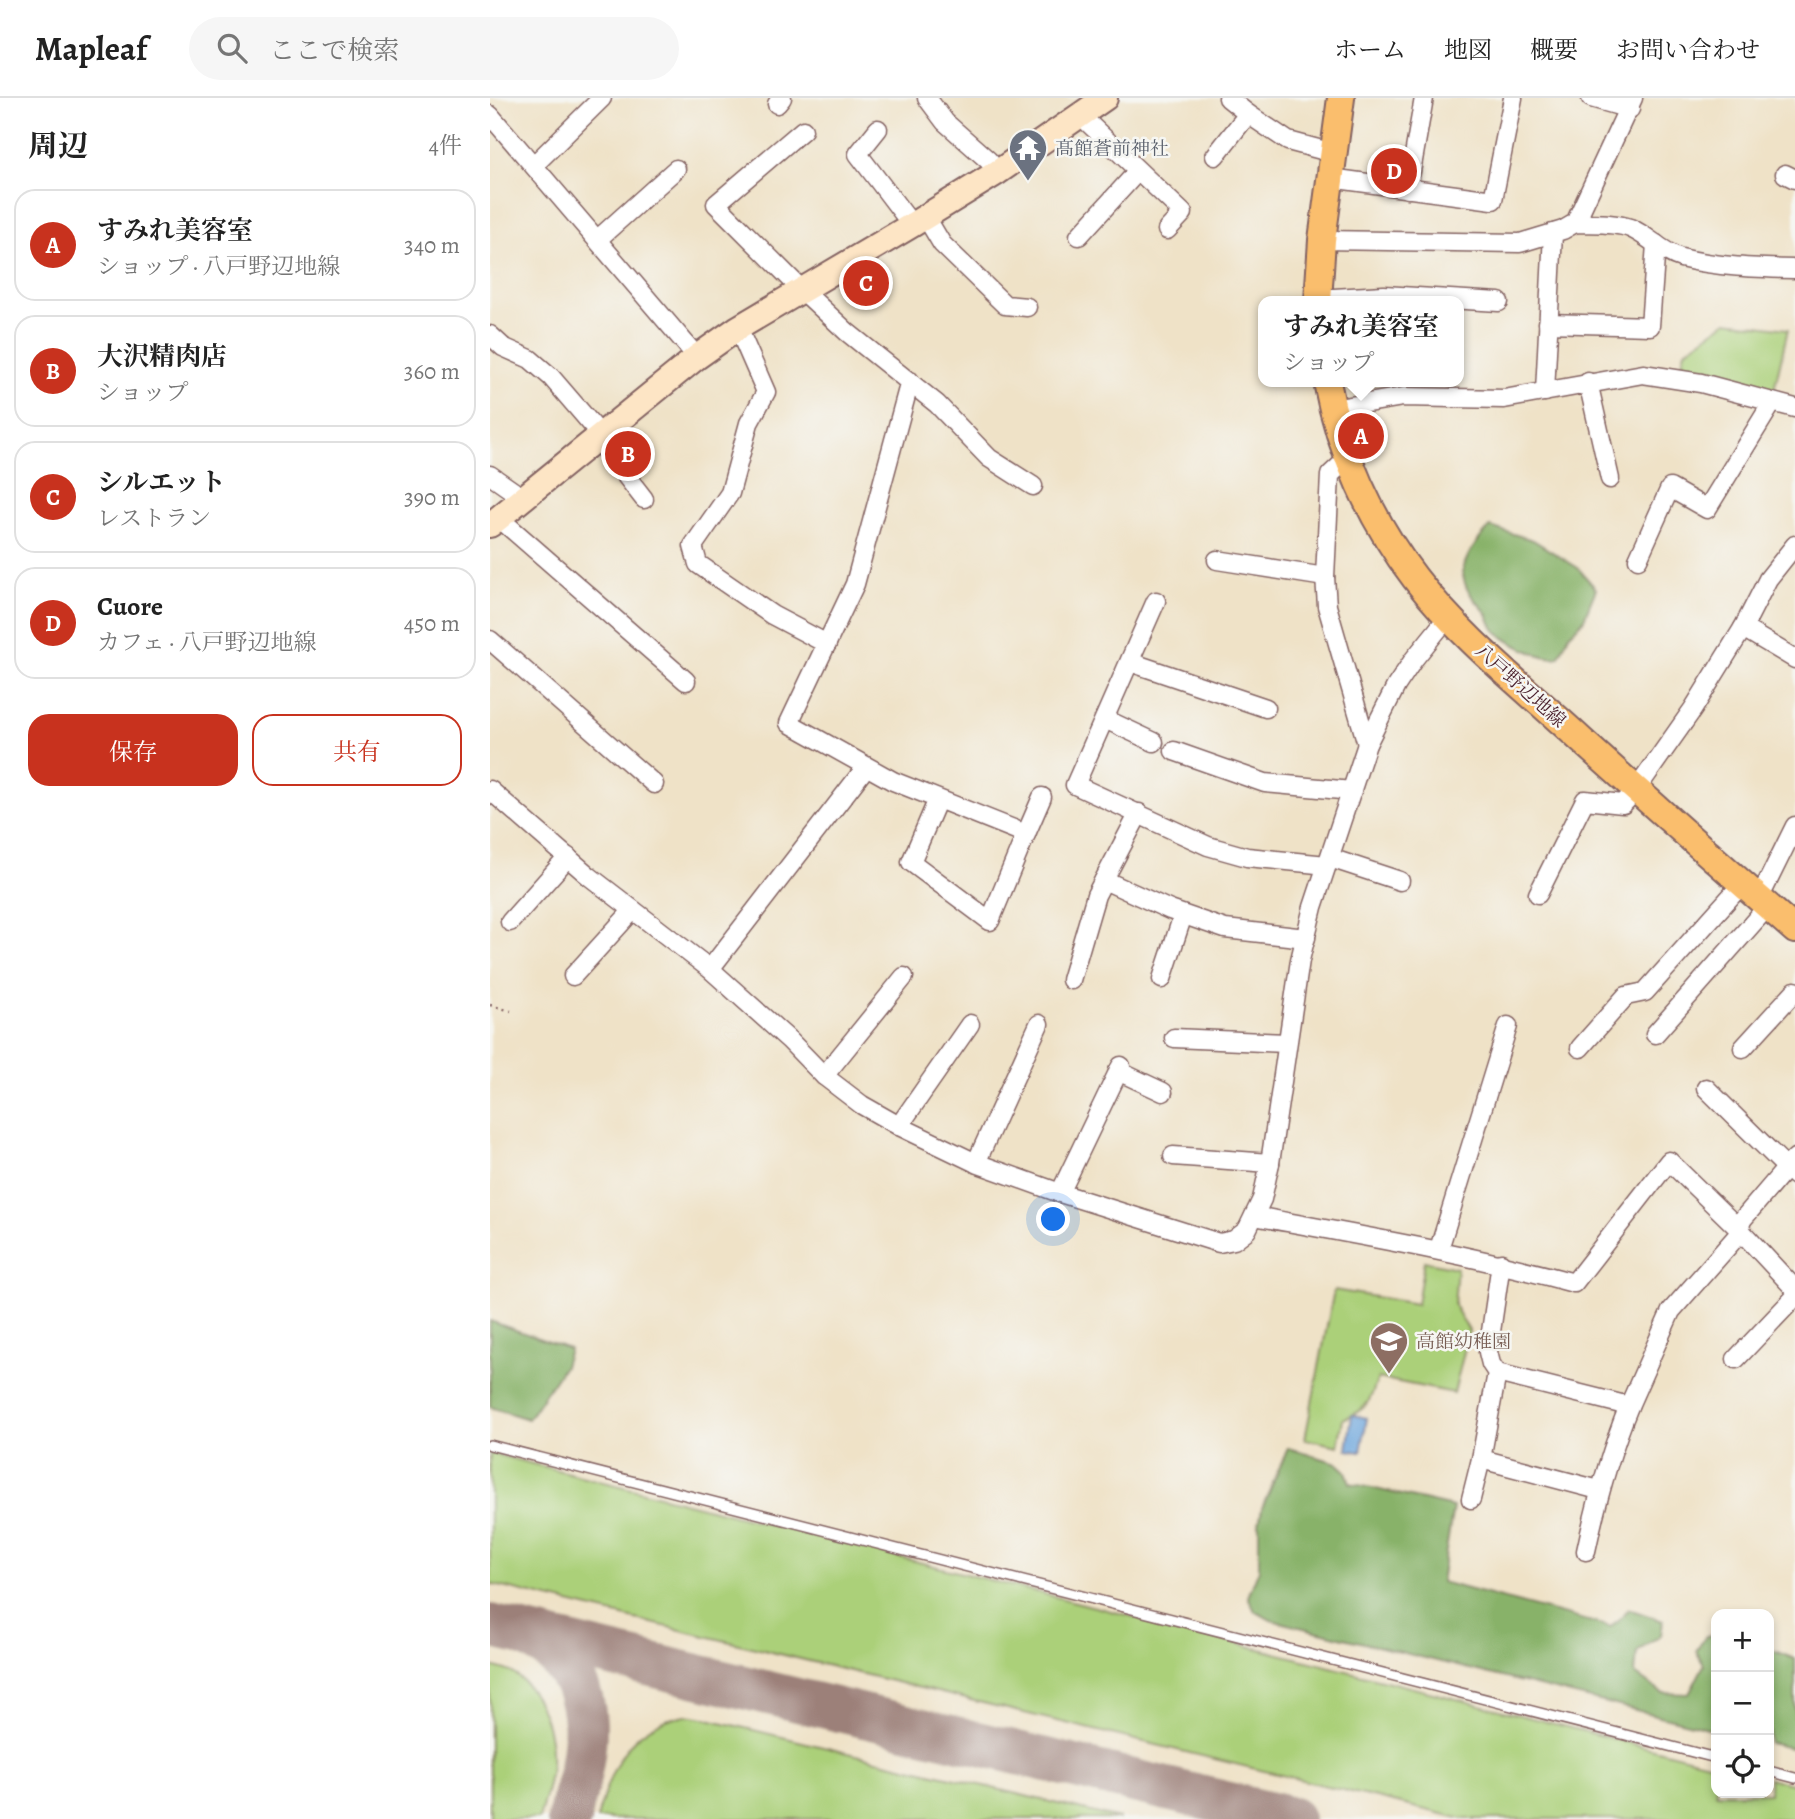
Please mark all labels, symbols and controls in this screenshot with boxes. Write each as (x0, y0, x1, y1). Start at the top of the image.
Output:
search box (189, 17, 679, 80)
text: Mapleaf (35, 26, 147, 71)
icon: search (213, 29, 251, 67)
text: ここで検索 (269, 33, 399, 68)
text: ホーム (1334, 34, 1406, 66)
text: 地図 (1444, 34, 1492, 66)
text: 概要 (1530, 34, 1578, 66)
text: お問い合わせ (1616, 34, 1760, 66)
text: 周辺 (28, 126, 88, 166)
temple icon: 髙館蒼前神社 (1007, 127, 1049, 182)
text: 4件 (429, 130, 462, 161)
place label: 髙館蒼前神社 (1055, 136, 1169, 162)
pin: D (1371, 145, 1417, 197)
text: すみれ美容室 (97, 213, 253, 248)
text: A (46, 230, 60, 261)
text: 340 m (404, 230, 460, 261)
text: ショップ · 八戸野辺地線 (97, 251, 340, 282)
pin: C (843, 257, 889, 309)
popup (1258, 296, 1464, 387)
text: すみれ美容室 (1283, 309, 1439, 344)
text: 大沢精肉店 (97, 339, 227, 374)
text: ショップ (1283, 347, 1375, 378)
text: B (46, 356, 60, 387)
text: 360 m (404, 356, 460, 387)
text: ショップ (97, 377, 189, 408)
pin: A (1338, 410, 1384, 462)
pin: B (605, 428, 651, 480)
text: シルエット (97, 465, 226, 500)
text: C (46, 482, 60, 513)
text: 390 m (404, 482, 460, 513)
text: レストラン (97, 503, 211, 534)
text: Cuore (97, 589, 163, 624)
text: D (45, 608, 61, 639)
text: 450 m (404, 608, 460, 639)
text: カフェ · 八戸野辺地線 (97, 627, 317, 658)
street label: 八戸野辺地線 (1469, 638, 1571, 734)
button: 保存 (28, 714, 238, 786)
button: 共有 (252, 714, 462, 786)
your location (1036, 1202, 1070, 1236)
school or university icon: 高館幼稚園 (1368, 1320, 1410, 1375)
place label: 高館幼稚園 (1416, 1329, 1511, 1355)
map controls (1711, 1609, 1774, 1798)
button: + (1711, 1609, 1774, 1672)
button: − (1711, 1672, 1774, 1735)
button: locate (1711, 1735, 1774, 1798)

